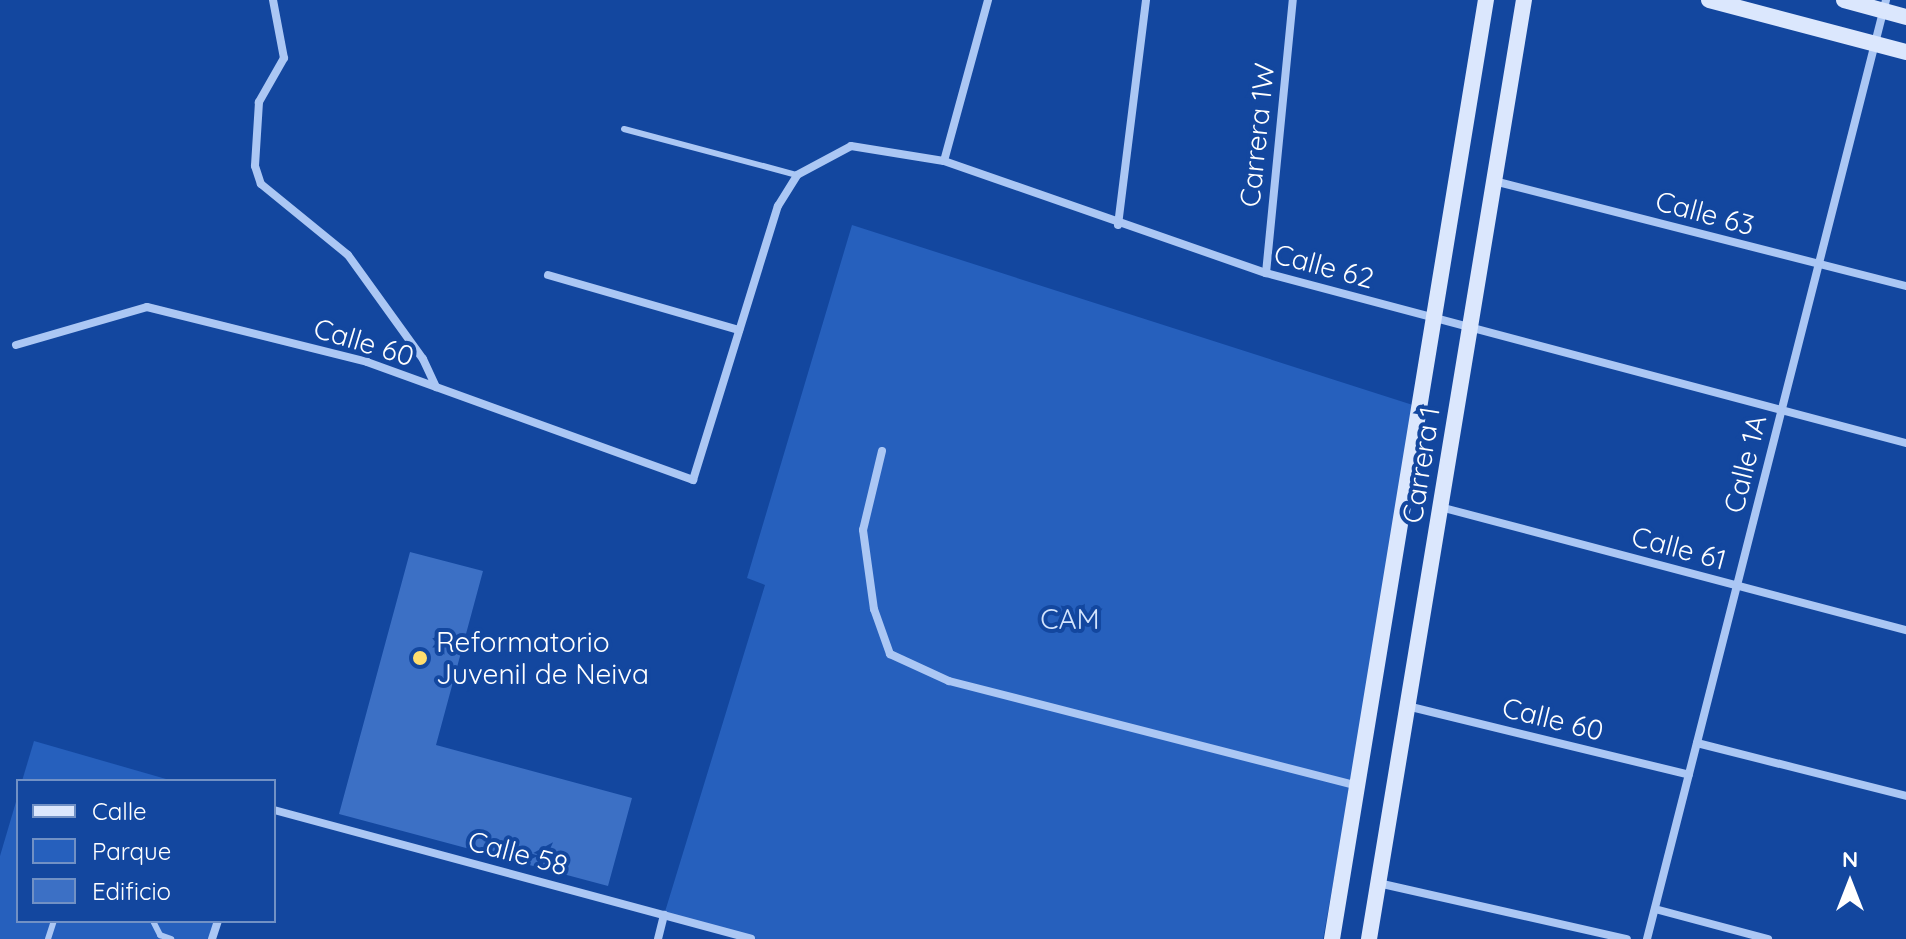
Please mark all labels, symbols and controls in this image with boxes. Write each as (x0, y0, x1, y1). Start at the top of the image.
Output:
street label: Carrera 1W (1233, 61, 1281, 209)
street label: Calle 63 (1652, 184, 1758, 242)
street label: Calle 62 (1270, 237, 1378, 295)
street label: Calle 60 (310, 311, 418, 373)
street label: Carrera 1 (1395, 404, 1447, 526)
street label: Calle 1A (1717, 412, 1773, 516)
street label: Calle 61 (1628, 519, 1730, 577)
park label: CAM (1040, 602, 1100, 636)
place label: Reformatorio Juvenil de Neiva (436, 625, 649, 691)
marker: Reformatorio Juvenil de Neiva (411, 649, 429, 667)
street label: Calle 60 (1499, 690, 1607, 748)
legend (16, 779, 276, 923)
text: Calle (92, 796, 147, 826)
street label: Calle 58 (465, 824, 571, 882)
text: Parque (92, 836, 171, 866)
north arrow (1810, 843, 1890, 923)
text: N (1842, 845, 1858, 873)
text: Edificio (92, 876, 171, 906)

